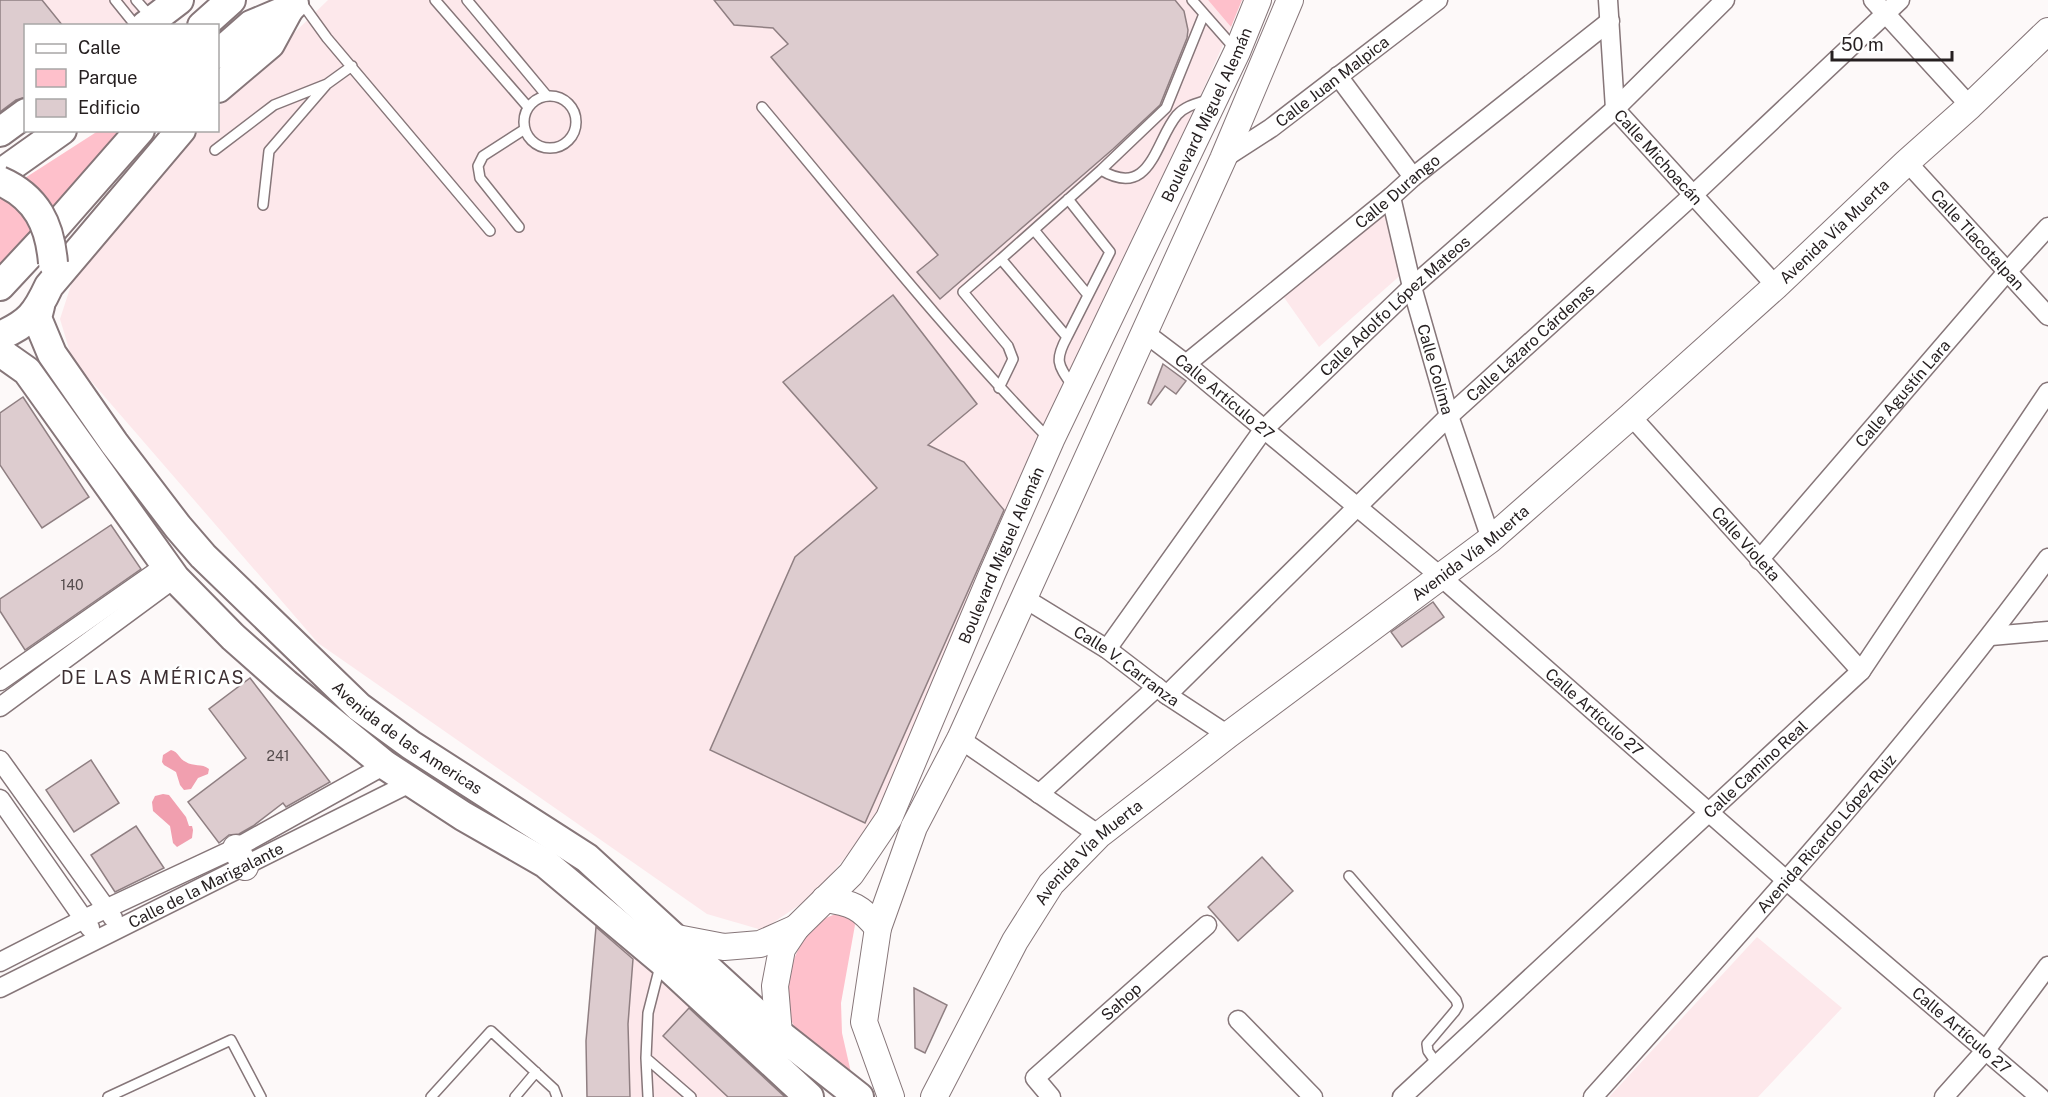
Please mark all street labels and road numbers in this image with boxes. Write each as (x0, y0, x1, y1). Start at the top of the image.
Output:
street label: Boulevard Miguel Alemán (1157, 25, 1255, 205)
street label: Calle Juan Malpica (1271, 32, 1393, 131)
street label: Calle Michoacán (1610, 105, 1707, 208)
street label: Calle Durango (1351, 150, 1443, 232)
street label: Avenida Vía Muerta (1775, 175, 1893, 287)
street label: Calle Tlacotalpan (1927, 185, 2029, 294)
street label: Calle Adolfo López Mateos (1316, 231, 1474, 380)
street label: Calle Lázaro Cárdenas (1462, 280, 1598, 405)
street label: Calle Colima (1414, 322, 1458, 417)
street label: Calle Agustín Lara (1851, 336, 1954, 451)
street label: Calle Artículo 27 (1171, 350, 1278, 443)
street label: Boulevard Miguel Alemán (954, 464, 1048, 646)
street label: Avenida Vía Muerta (1408, 501, 1532, 604)
street label: Calle Violeta (1708, 503, 1785, 585)
street label: Calle V. Carranza (1070, 621, 1183, 710)
street label: Calle Artículo 27 (1542, 664, 1647, 760)
street label: Avenida de las Americas (329, 677, 486, 798)
street label: Calle Camino Real (1699, 716, 1811, 822)
street label: Avenida Ricardo López Ruiz (1753, 750, 1900, 917)
street label: Avenida Vía Muerta (1031, 796, 1146, 908)
street label: Calle de la Marigalante (125, 838, 286, 932)
street label: Sahop (1097, 979, 1145, 1024)
street label: Calle Artículo 27 (1909, 983, 2015, 1078)

